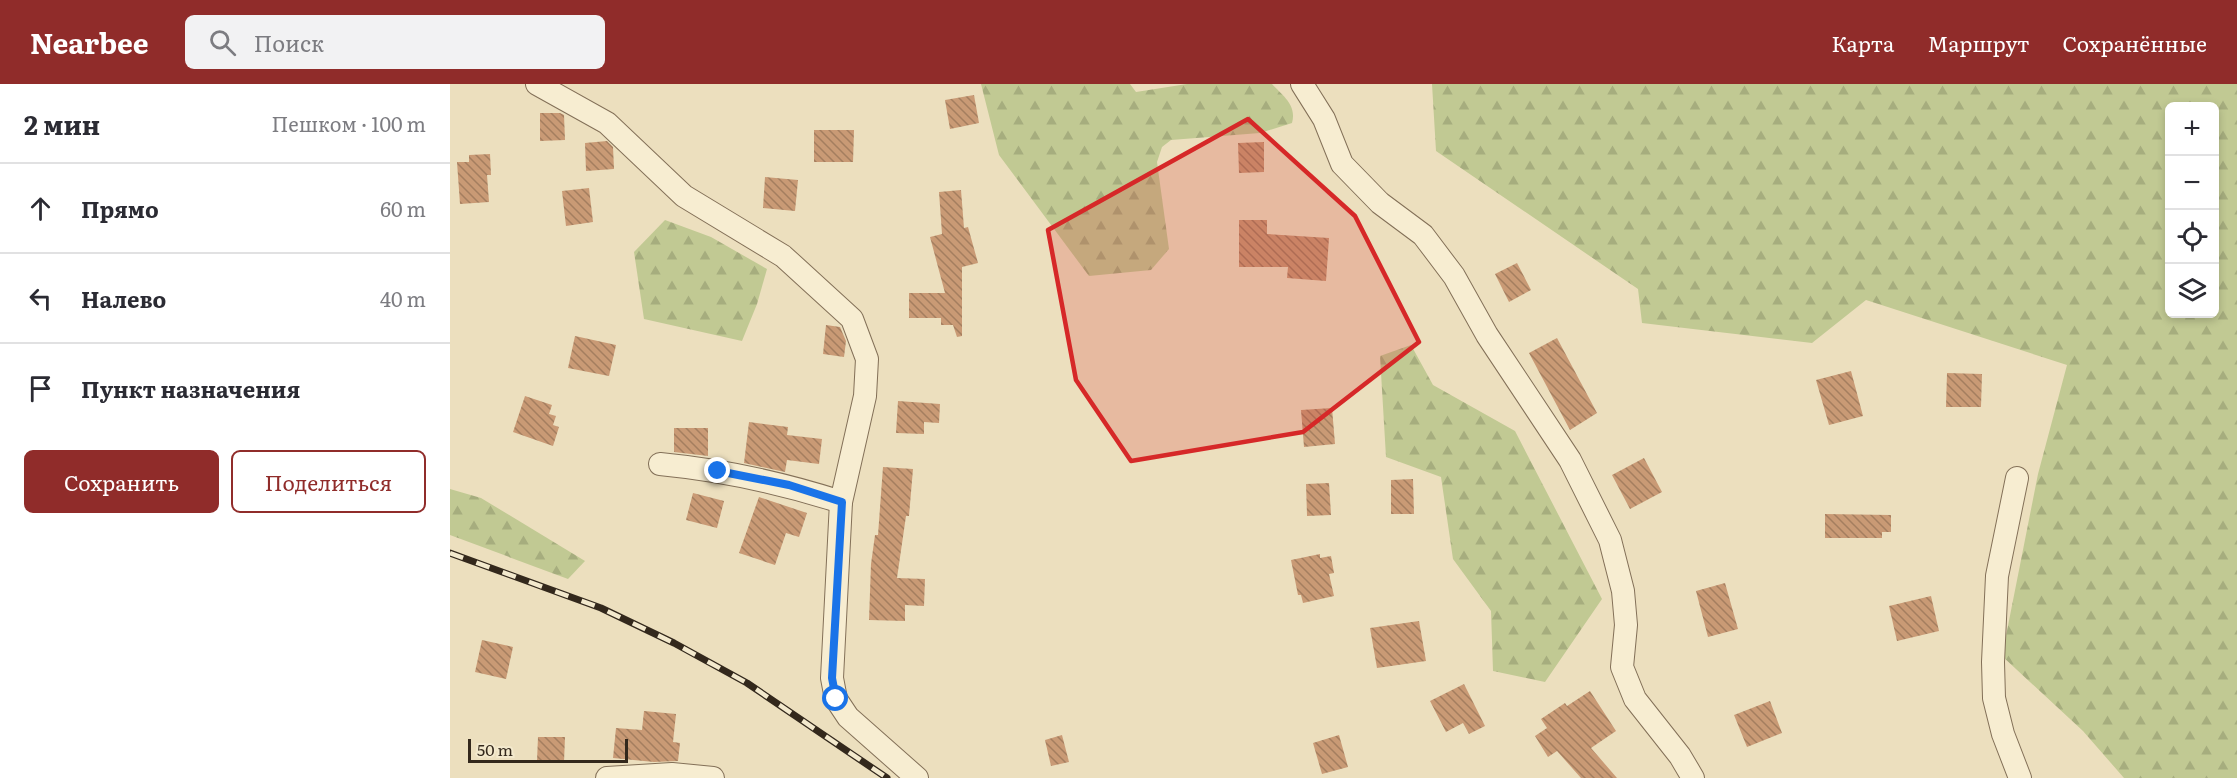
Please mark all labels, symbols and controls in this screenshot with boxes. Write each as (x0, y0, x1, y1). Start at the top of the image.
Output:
search box (185, 15, 605, 69)
text: Nearbee (30, 21, 149, 63)
icon: search (206, 26, 239, 59)
text: Поиск (254, 26, 324, 59)
text: Карта (1831, 27, 1894, 58)
text: Маршрут (1927, 27, 2029, 58)
text: Сохранённые (2062, 27, 2207, 58)
map controls (2165, 102, 2219, 318)
button: + (2165, 102, 2219, 156)
text: 2 мин (24, 104, 100, 143)
text: Пешком · 100 m (272, 108, 426, 138)
button: − (2165, 156, 2219, 210)
icon: ahead (24, 192, 57, 225)
text: Прямо (81, 192, 159, 225)
text: 60 m (380, 193, 426, 223)
button: locate (2165, 210, 2219, 264)
button: layers (2165, 264, 2219, 318)
icon: left (24, 282, 57, 315)
text: Налево (81, 282, 166, 315)
text: 40 m (380, 283, 426, 313)
icon: arrive (24, 372, 57, 405)
text: Пункт назначения (81, 372, 300, 405)
button: Сохранить (24, 450, 219, 513)
button: Поделиться (231, 450, 426, 513)
route end (704, 457, 730, 483)
route start (822, 685, 848, 711)
scale bar (468, 736, 628, 764)
text: 50 m (477, 737, 513, 761)

